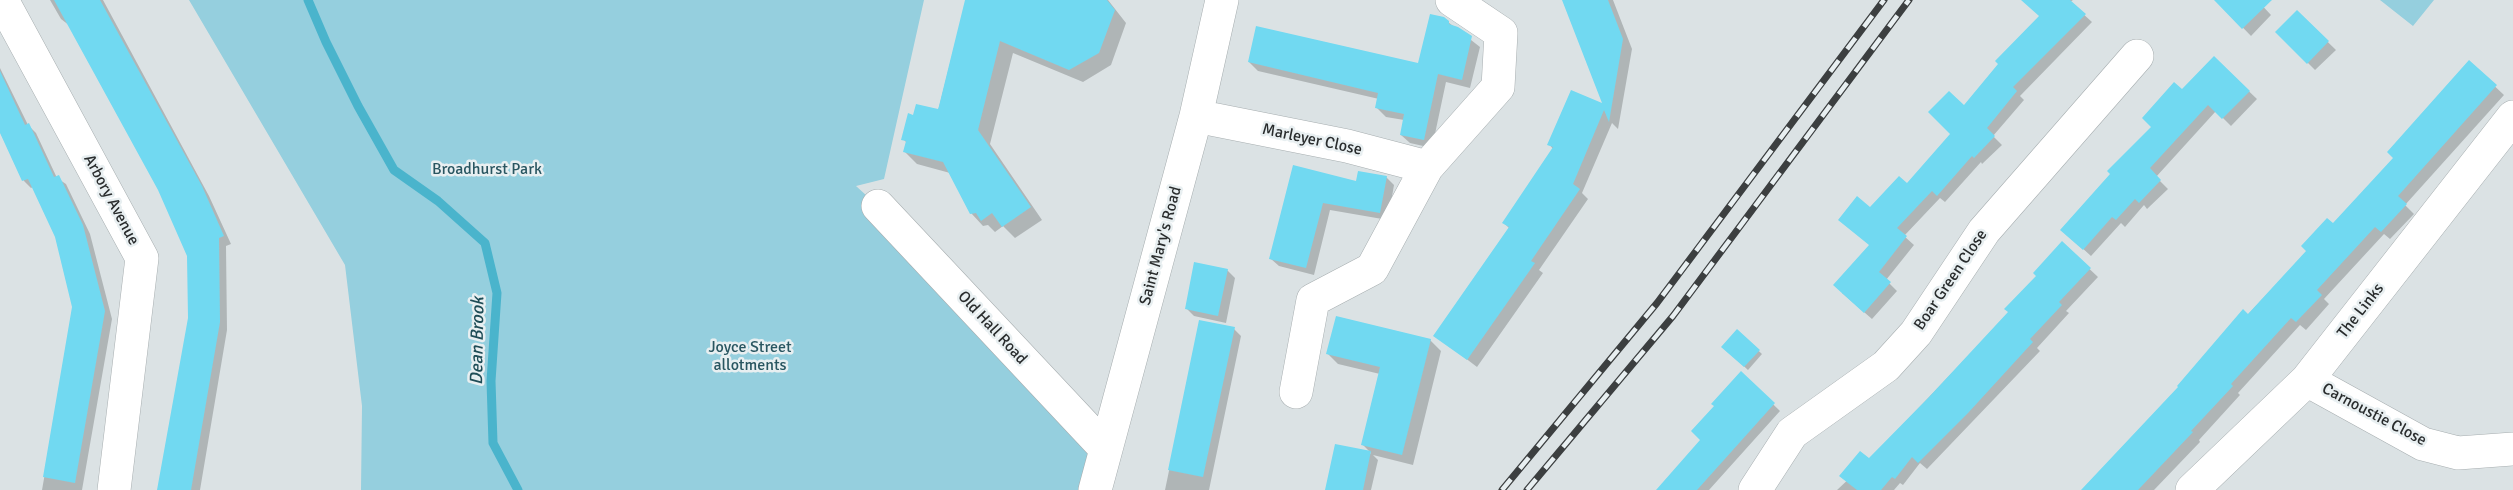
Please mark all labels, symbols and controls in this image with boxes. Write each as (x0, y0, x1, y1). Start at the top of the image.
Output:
street label: Marleyer Close (1260, 120, 1364, 160)
street label: Arbory Avenue (79, 151, 143, 249)
park label: Broadhurst Park (432, 160, 542, 180)
street label: Saint Mary's Road (1136, 185, 1186, 307)
street label: Boar Green Close (1910, 226, 1992, 334)
street label: The Links (2334, 280, 2388, 342)
street label: Old Hall Road (953, 287, 1031, 369)
water label: Dean Brook (466, 297, 490, 385)
park label: Joyce Street allotments (708, 338, 792, 376)
street label: Carnoustie Close (2319, 379, 2429, 451)

